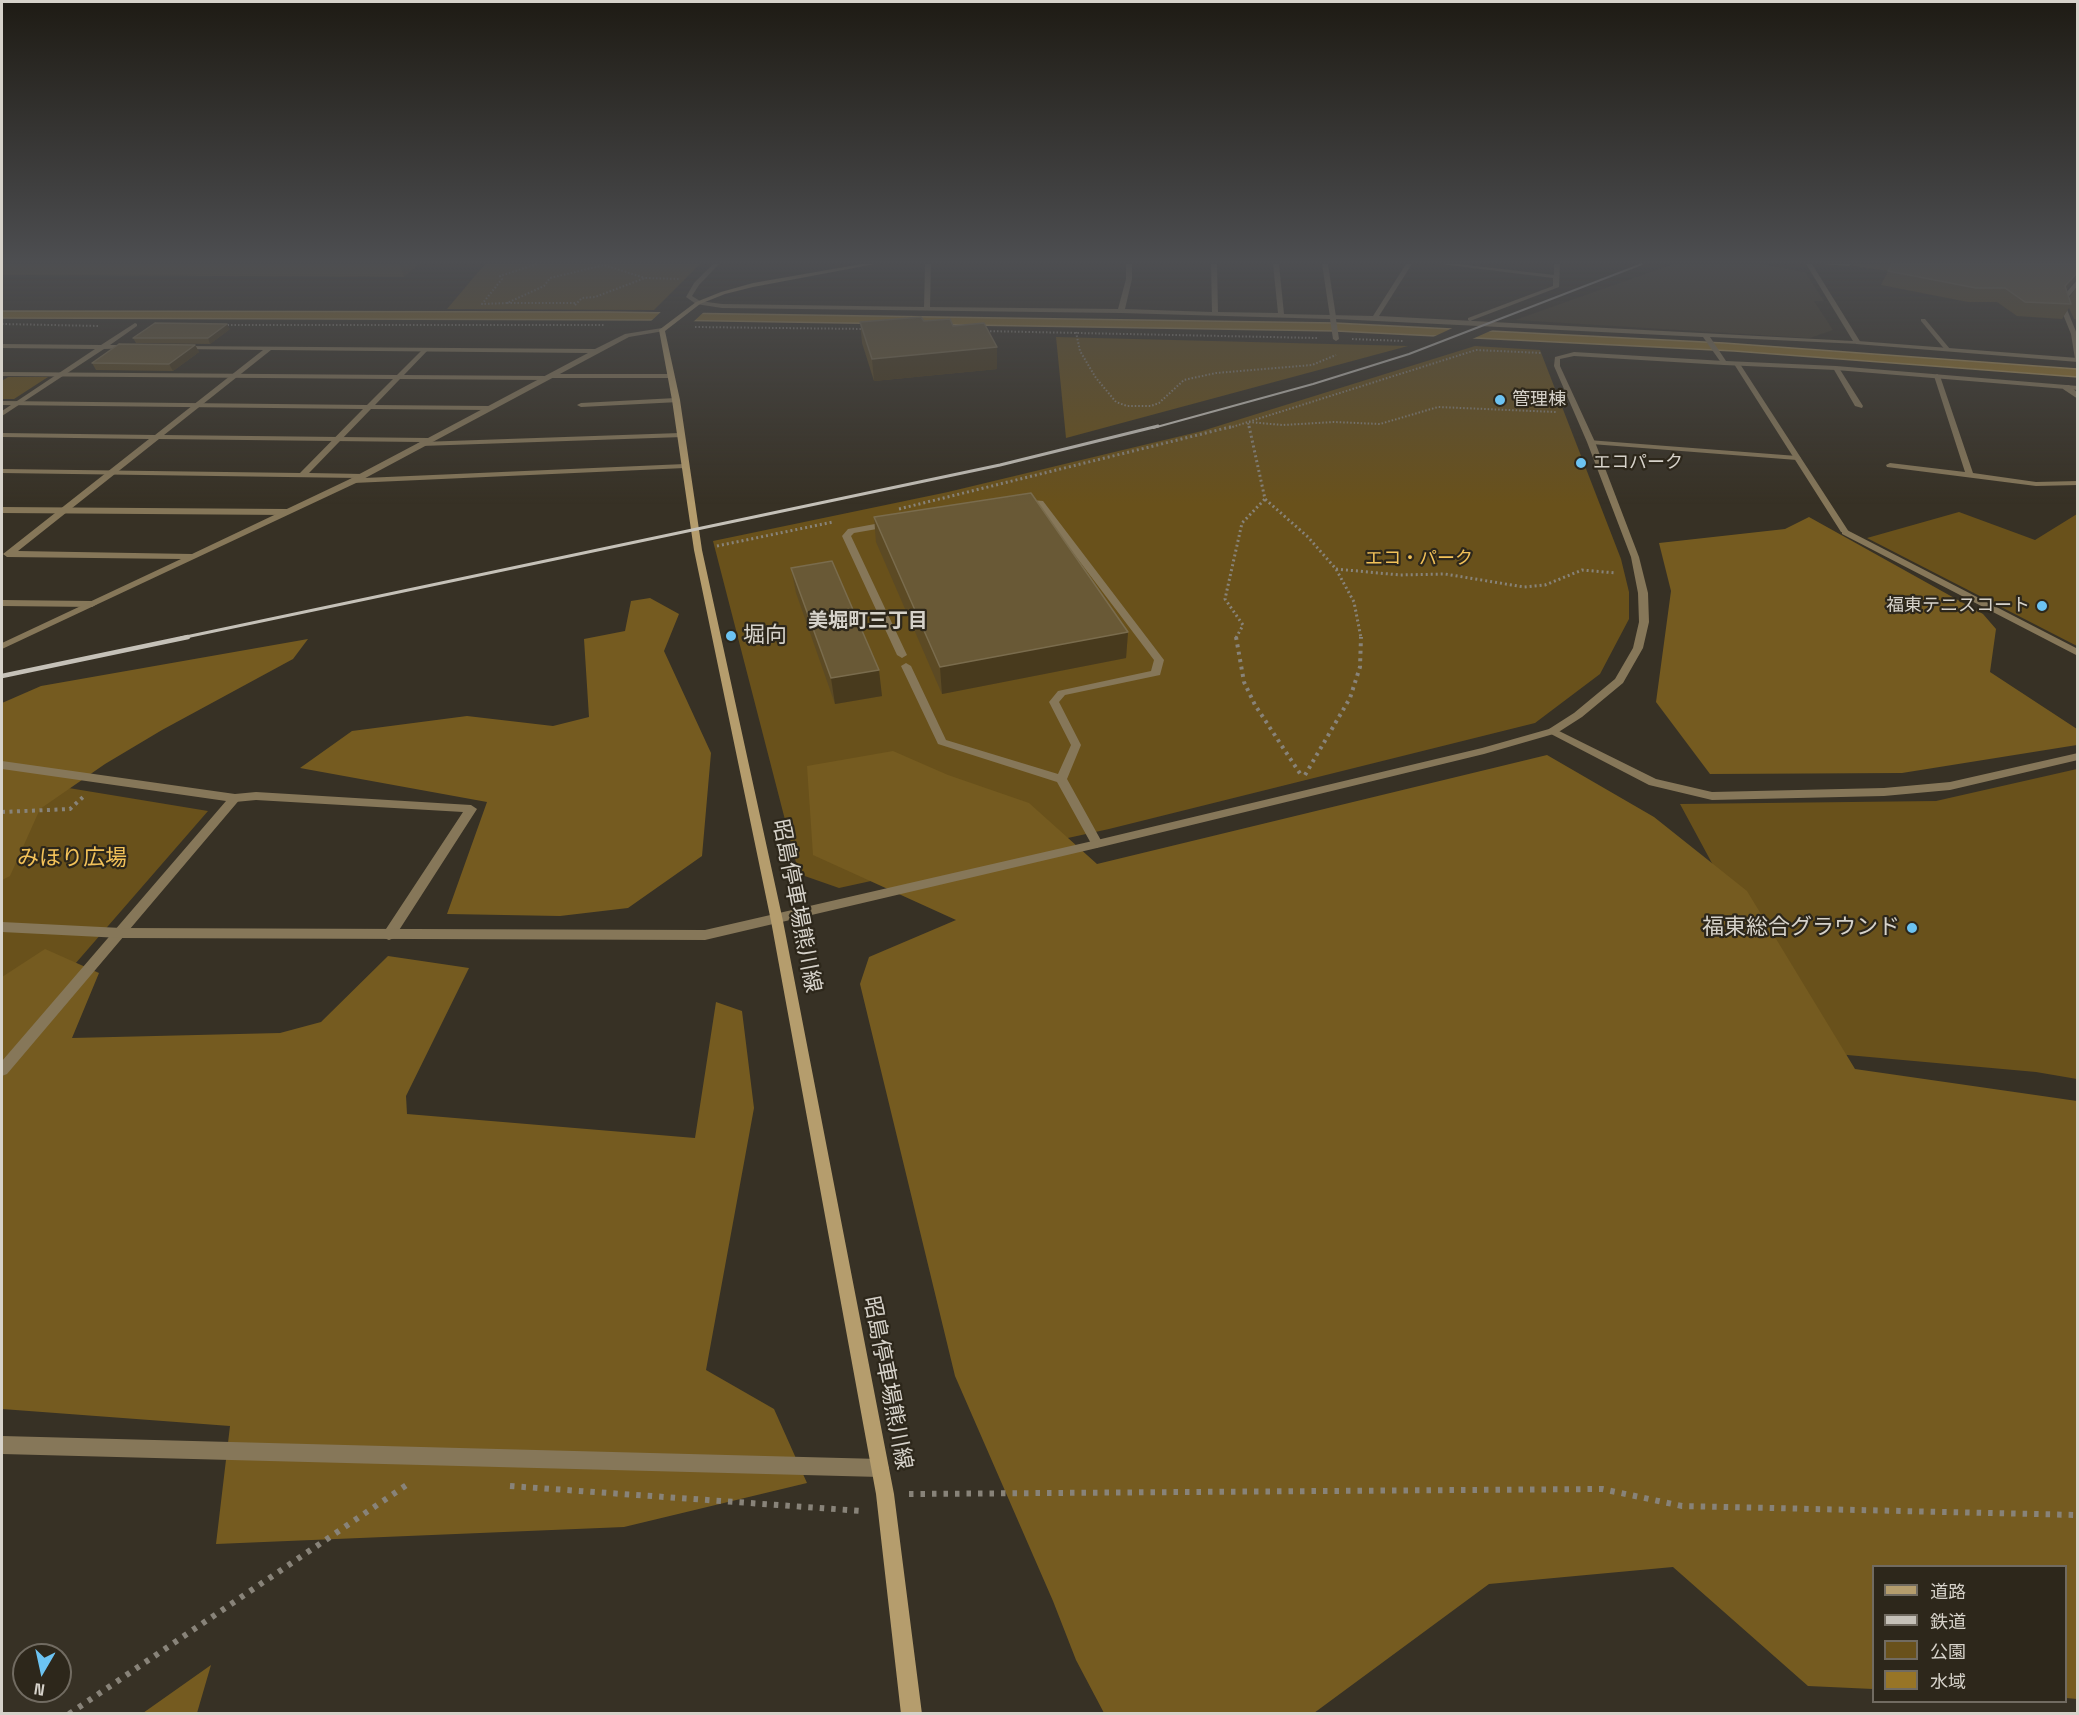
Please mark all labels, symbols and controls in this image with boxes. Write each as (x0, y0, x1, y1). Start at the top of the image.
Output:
place label: 管理棟 (1512, 389, 1566, 411)
marker: 管理棟 (1493, 393, 1507, 407)
place label: エコパーク (1593, 452, 1683, 474)
marker: エコパーク (1574, 456, 1588, 470)
park label: エコ・パーク (1365, 548, 1473, 570)
place label: 福東テニスコート (1886, 595, 2030, 617)
marker: 福東テニスコート (2035, 599, 2049, 613)
district label: 美堀町三丁目 (808, 610, 928, 634)
place label: 堀向 (743, 623, 787, 649)
marker: 堀向 (724, 629, 738, 643)
street label: 昭島停車場熊川線 (766, 817, 826, 995)
park label: みほり広場 (17, 846, 127, 872)
place label: 福東総合グラウンド (1702, 915, 1900, 941)
marker: 福東総合グラウンド (1905, 921, 1919, 935)
street label: 昭島停車場熊川線 (857, 1294, 917, 1472)
legend (1872, 1565, 2067, 1703)
text: 道路 (1930, 1580, 1966, 1603)
text: 鉄道 (1930, 1610, 1966, 1633)
text: 公園 (1930, 1640, 1966, 1663)
north arrow (12, 1643, 72, 1703)
text: 水域 (1930, 1670, 1966, 1693)
text: N (32, 1678, 46, 1701)

